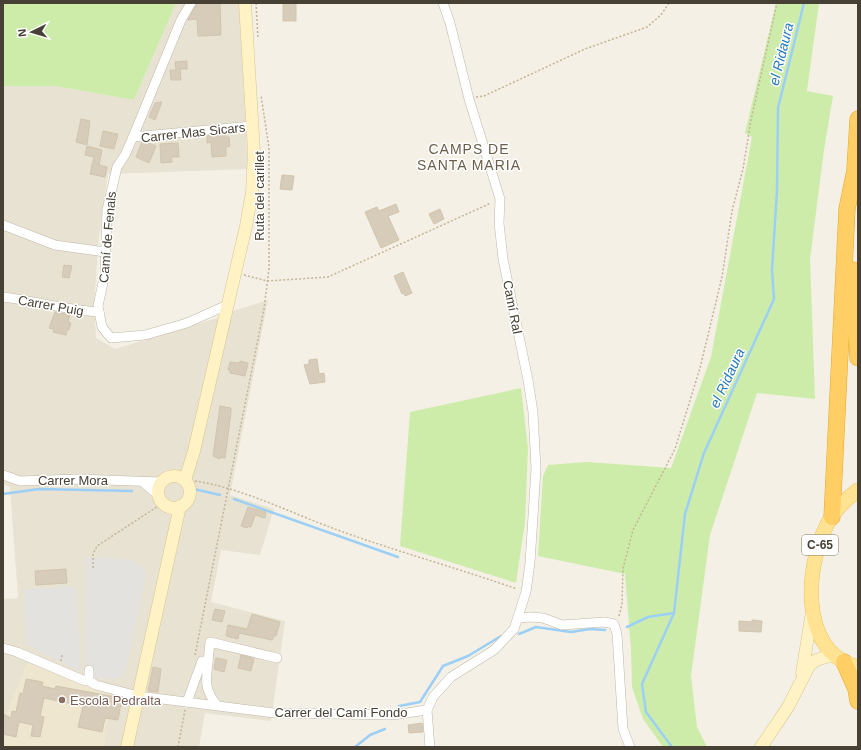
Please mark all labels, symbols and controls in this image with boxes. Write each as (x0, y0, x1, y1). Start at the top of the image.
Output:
north arrow (12, 12, 52, 52)
water label: el Ridaura (766, 21, 797, 87)
text: N (16, 28, 28, 37)
street label: Carrer Mas Sicars (140, 120, 246, 145)
district label: CAMPS DE SANTA MARIA (417, 141, 521, 173)
street label: Ruta del carillet (252, 151, 267, 241)
street label: Camí de Fenals (96, 190, 119, 283)
street label: Camí Ral (500, 279, 525, 335)
street label: Carrer Puig (17, 292, 85, 319)
water label: el Ridaura (706, 346, 748, 410)
street label: Carrer Mora (38, 473, 109, 488)
road number: C-65 (802, 535, 838, 555)
place label: Escola Pedralta (70, 693, 162, 708)
marker: Escola Pedralta (57, 695, 67, 705)
street label: Carrer del Camí Fondo (275, 705, 407, 720)

